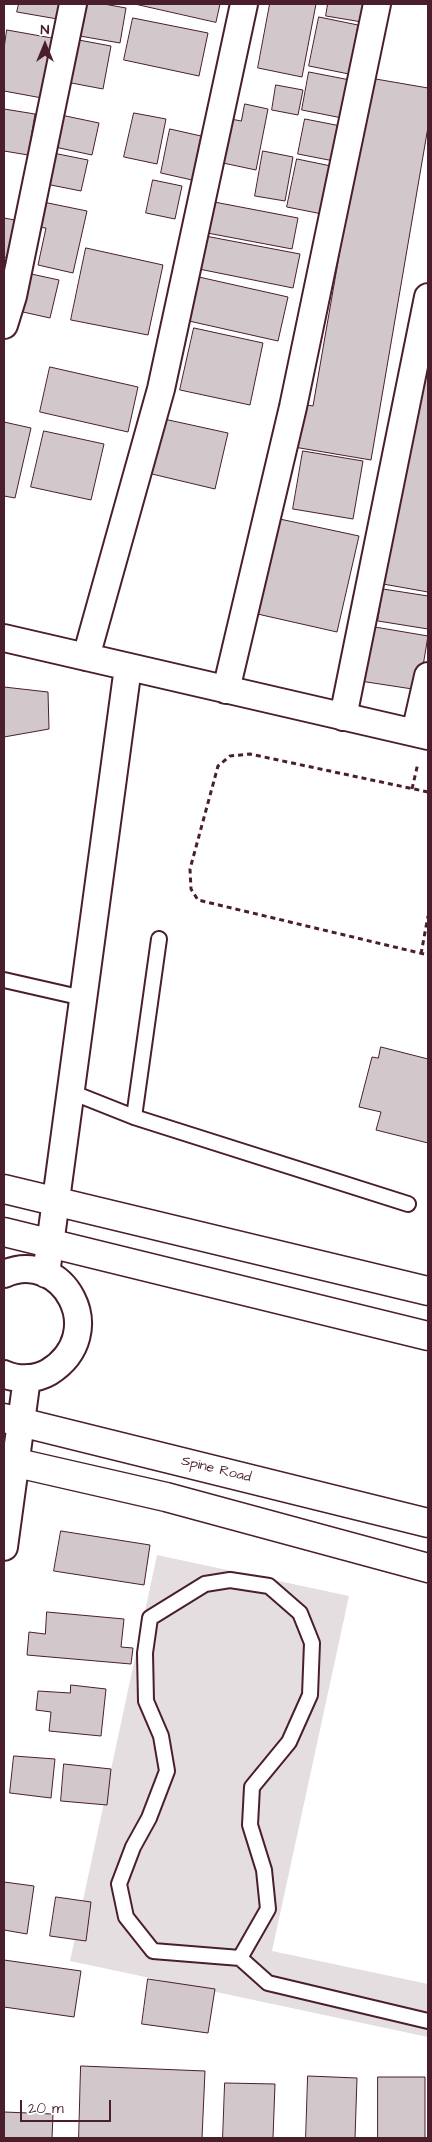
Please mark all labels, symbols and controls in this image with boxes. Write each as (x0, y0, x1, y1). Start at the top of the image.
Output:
north arrow (20, 20, 70, 70)
text: N (41, 20, 49, 40)
street label: Spine Road (179, 1453, 253, 1487)
scale bar (22, 2090, 114, 2122)
text: 20 m (28, 2098, 64, 2119)

